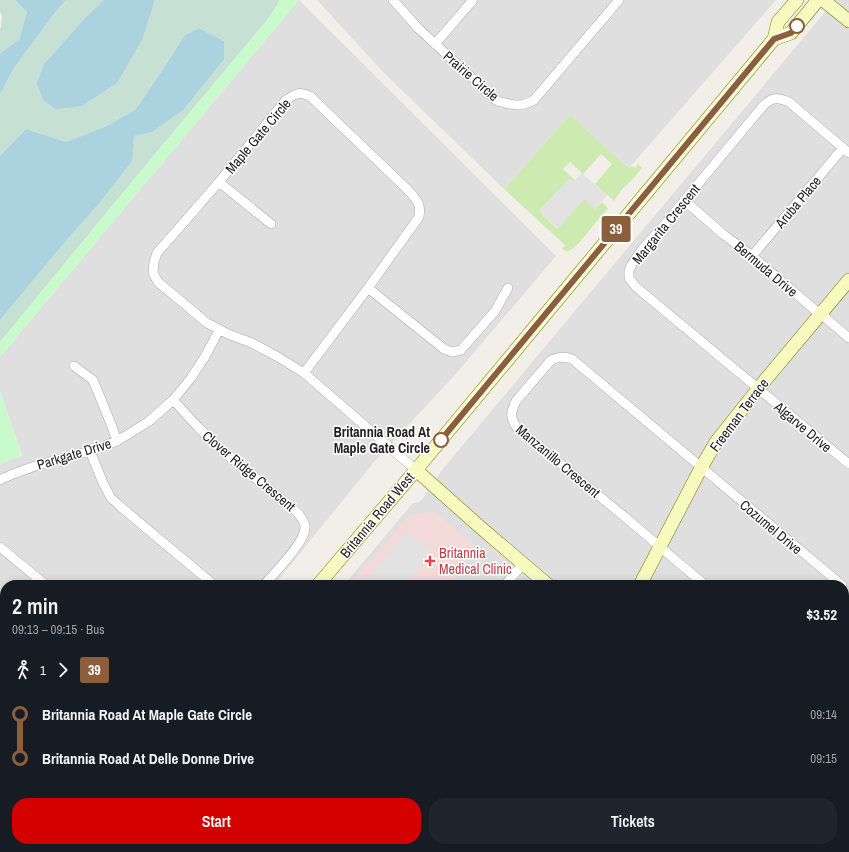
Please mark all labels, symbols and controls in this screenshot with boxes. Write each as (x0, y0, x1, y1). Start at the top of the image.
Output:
unlabelled marker (789, 18, 805, 34)
street label: Prairie Circle (440, 47, 502, 105)
street label: Maple Gate Circle (221, 95, 295, 177)
street label: Aruba Place (770, 172, 825, 233)
street label: Margarita Crescent (628, 180, 704, 268)
line badge: 39 (598, 216, 634, 242)
text: 39 (610, 220, 622, 238)
street label: Bermuda Drive (731, 237, 801, 301)
street label: Freeman Terrace (706, 375, 772, 455)
street label: Algarve Drive (770, 397, 835, 456)
street label: Manzanillo Crescent (512, 420, 604, 502)
place label: Britannia Road At Maple Gate Circle (333, 423, 430, 457)
street label: Clover Ridge Crescent (199, 427, 299, 515)
marker: Britannia Road At Maple Gate Circle (433, 432, 449, 448)
street label: Parkgate Drive (35, 434, 113, 474)
street label: Britannia Road West (336, 468, 418, 562)
street label: Cozumel Drive (736, 496, 806, 558)
place label: Britannia Medical Clinic (439, 544, 512, 578)
marker: Britannia Medical Clinic (424, 555, 436, 567)
text: 2 min (12, 591, 58, 621)
text: $3.52 (806, 604, 837, 625)
text: 09:13 – 09:15 · Bus (12, 621, 104, 638)
icon: walk (12, 659, 34, 681)
icon: forward (52, 659, 74, 681)
text: 39 (88, 661, 101, 679)
text: 1 (40, 662, 46, 679)
text: Britannia Road At Maple Gate Circle (42, 704, 252, 725)
text: 09:14 (810, 706, 837, 723)
text: Britannia Road At Delle Donne Drive (42, 748, 254, 769)
text: 09:15 (810, 750, 837, 767)
button: Start (12, 798, 421, 844)
button: Tickets (429, 798, 837, 844)

